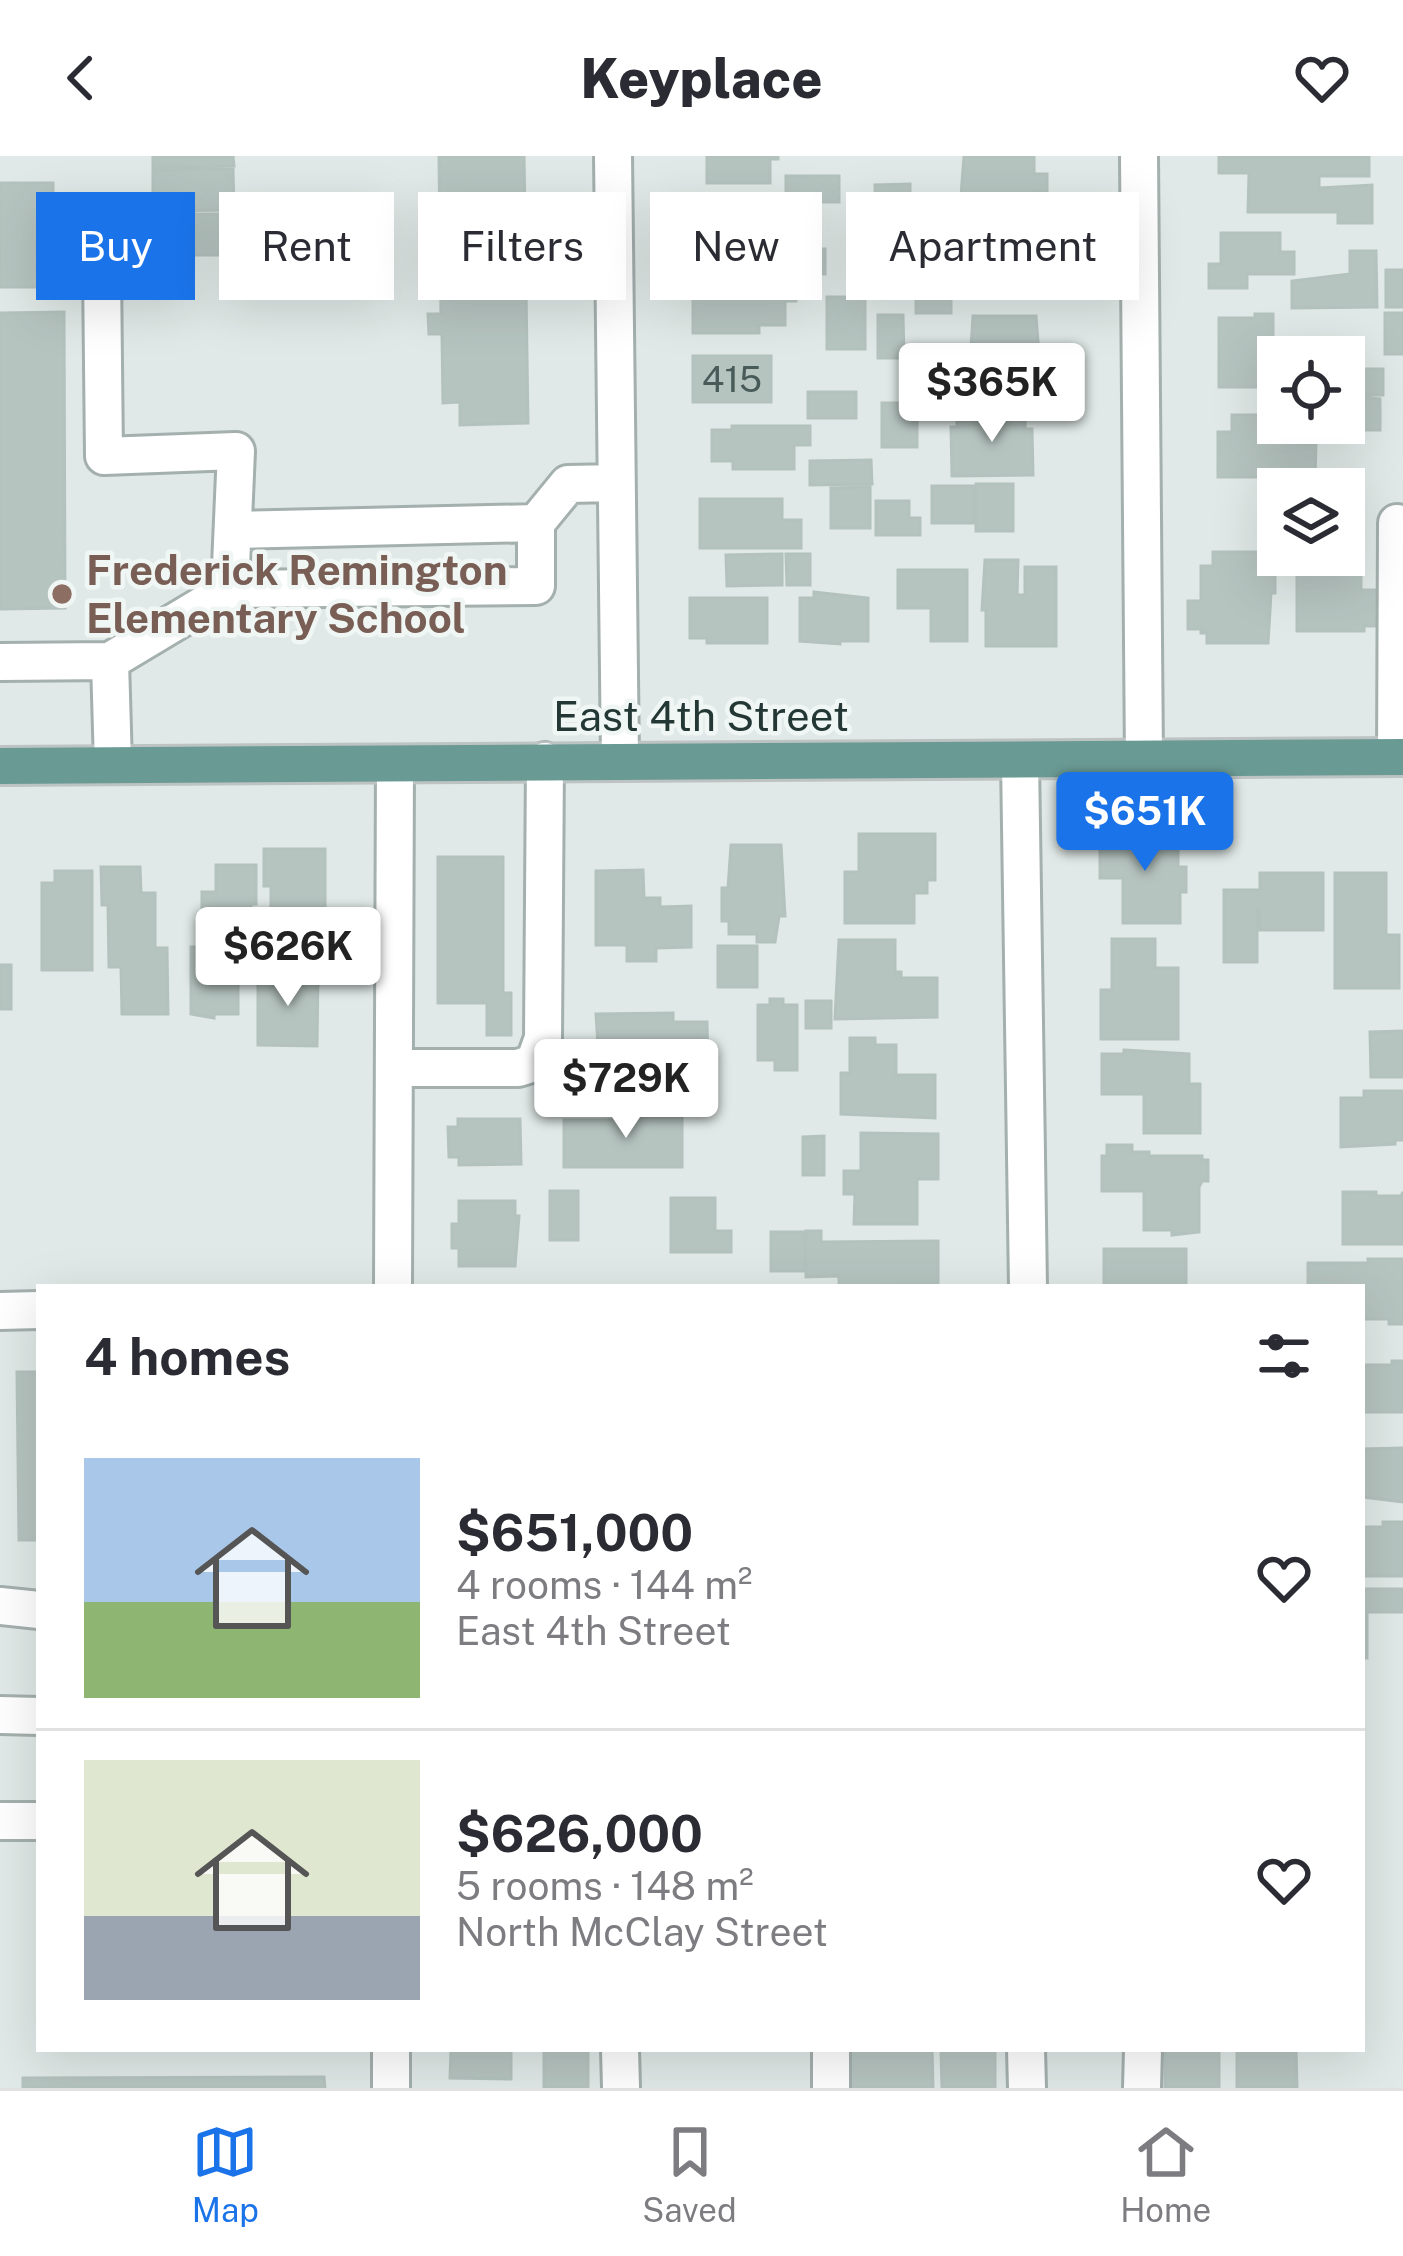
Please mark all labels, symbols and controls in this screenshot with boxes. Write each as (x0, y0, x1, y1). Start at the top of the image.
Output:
icon: back (48, 45, 114, 111)
icon: heart (1289, 45, 1355, 111)
text: Keyplace (580, 47, 823, 110)
chip: Buy (36, 192, 195, 300)
chip: Rent (219, 192, 394, 300)
chip: Filters (418, 192, 626, 300)
chip: New (650, 192, 822, 300)
chip: Apartment (846, 192, 1139, 300)
map controls (1257, 336, 1365, 576)
button: locate (1257, 336, 1365, 444)
pin: $365K (908, 343, 1076, 445)
house number: 415 (702, 358, 762, 400)
text: $365K (926, 359, 1058, 405)
button: layers (1257, 468, 1365, 576)
place label: Frederick Remington Elementary School (86, 545, 508, 642)
marker: Frederick Remington Elementary School (49, 581, 75, 607)
street label: East 4th Street (553, 691, 849, 740)
pin: $651K (1061, 772, 1229, 874)
text: $651K (1083, 788, 1207, 834)
pin: $626K (204, 907, 372, 1009)
text: $626K (223, 923, 353, 969)
pin: $729K (542, 1039, 710, 1141)
text: $729K (561, 1055, 691, 1101)
icon: filters (1251, 1323, 1317, 1389)
text: 4 homes (84, 1327, 290, 1386)
text: $651,000 (456, 1503, 693, 1562)
icon: home (180, 1506, 324, 1650)
icon: heart (1251, 1545, 1317, 1611)
text: 4 rooms · 144 m² (456, 1562, 752, 1608)
text: East 4th Street (456, 1608, 731, 1654)
text: $626,000 (456, 1804, 703, 1863)
icon: home (180, 1808, 324, 1952)
icon: heart (1251, 1847, 1317, 1913)
text: 5 rooms · 148 m² (456, 1863, 753, 1909)
text: North McClay Street (456, 1909, 828, 1955)
tab: Map (192, 2119, 259, 2229)
tab: Saved (642, 2119, 737, 2229)
tab: Home (1120, 2119, 1211, 2229)

